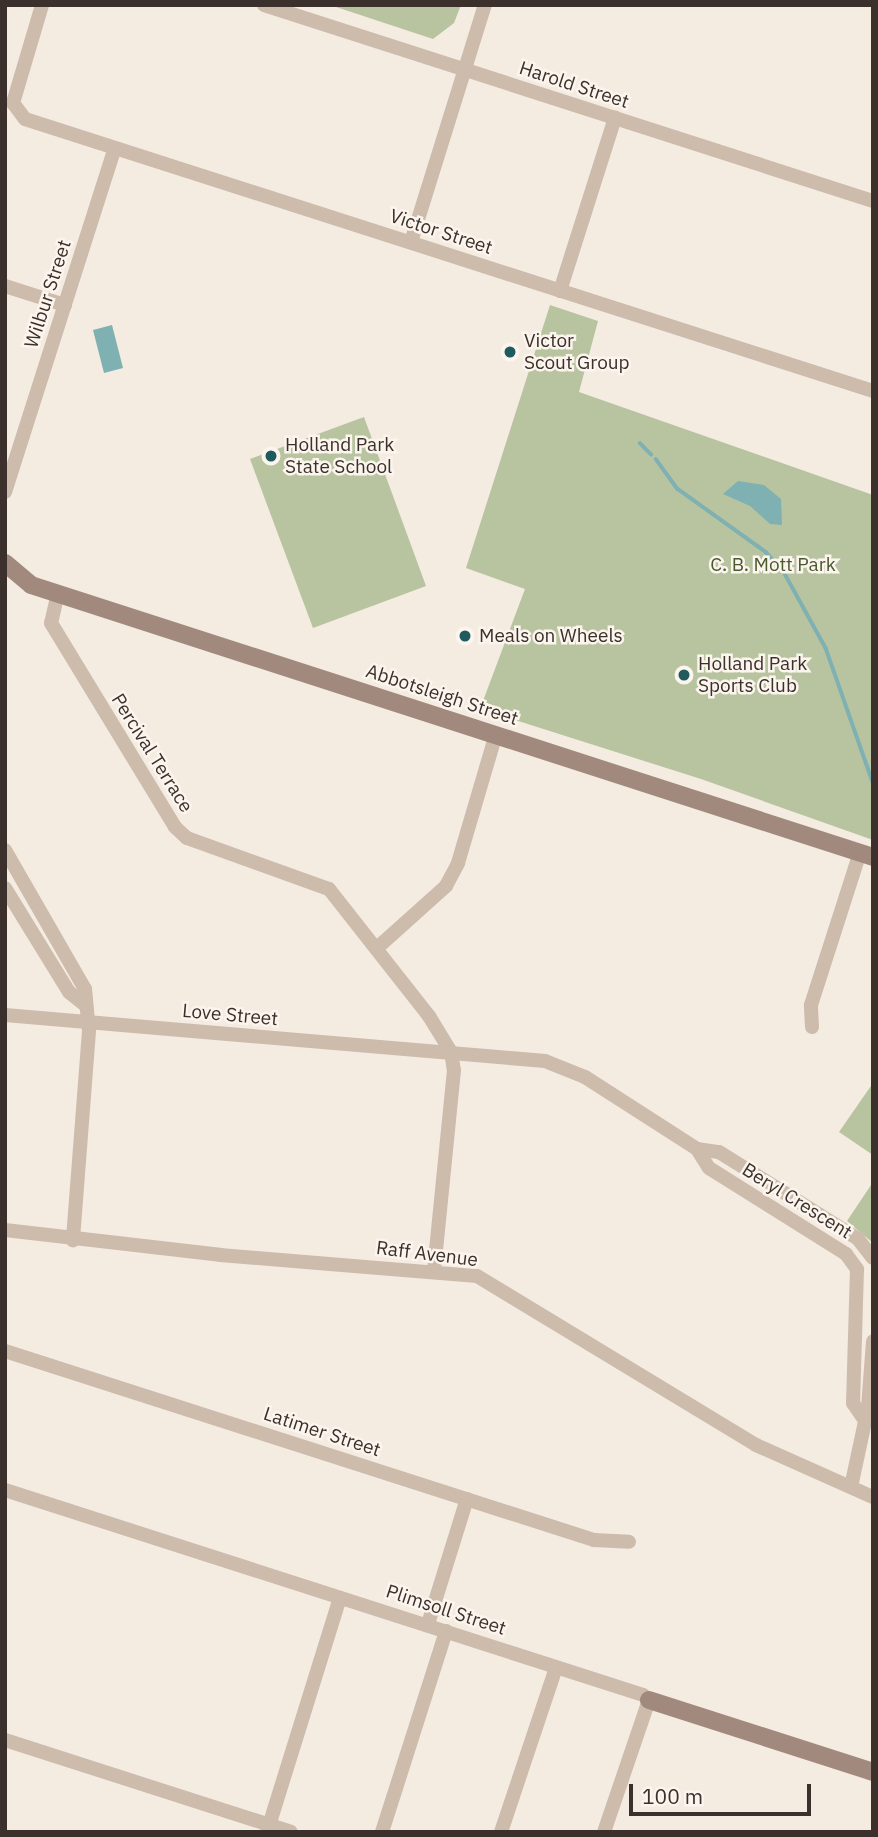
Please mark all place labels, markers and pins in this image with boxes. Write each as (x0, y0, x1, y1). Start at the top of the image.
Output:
place label: Victor Scout Group (524, 330, 630, 374)
marker: Victor Scout Group (502, 344, 518, 360)
place label: Holland Park State School (285, 434, 394, 478)
marker: Holland Park State School (263, 448, 279, 464)
place label: Meals on Wheels (479, 625, 623, 647)
marker: Meals on Wheels (457, 628, 473, 644)
place label: Holland Park Sports Club (698, 653, 807, 697)
marker: Holland Park Sports Club (676, 667, 692, 683)

